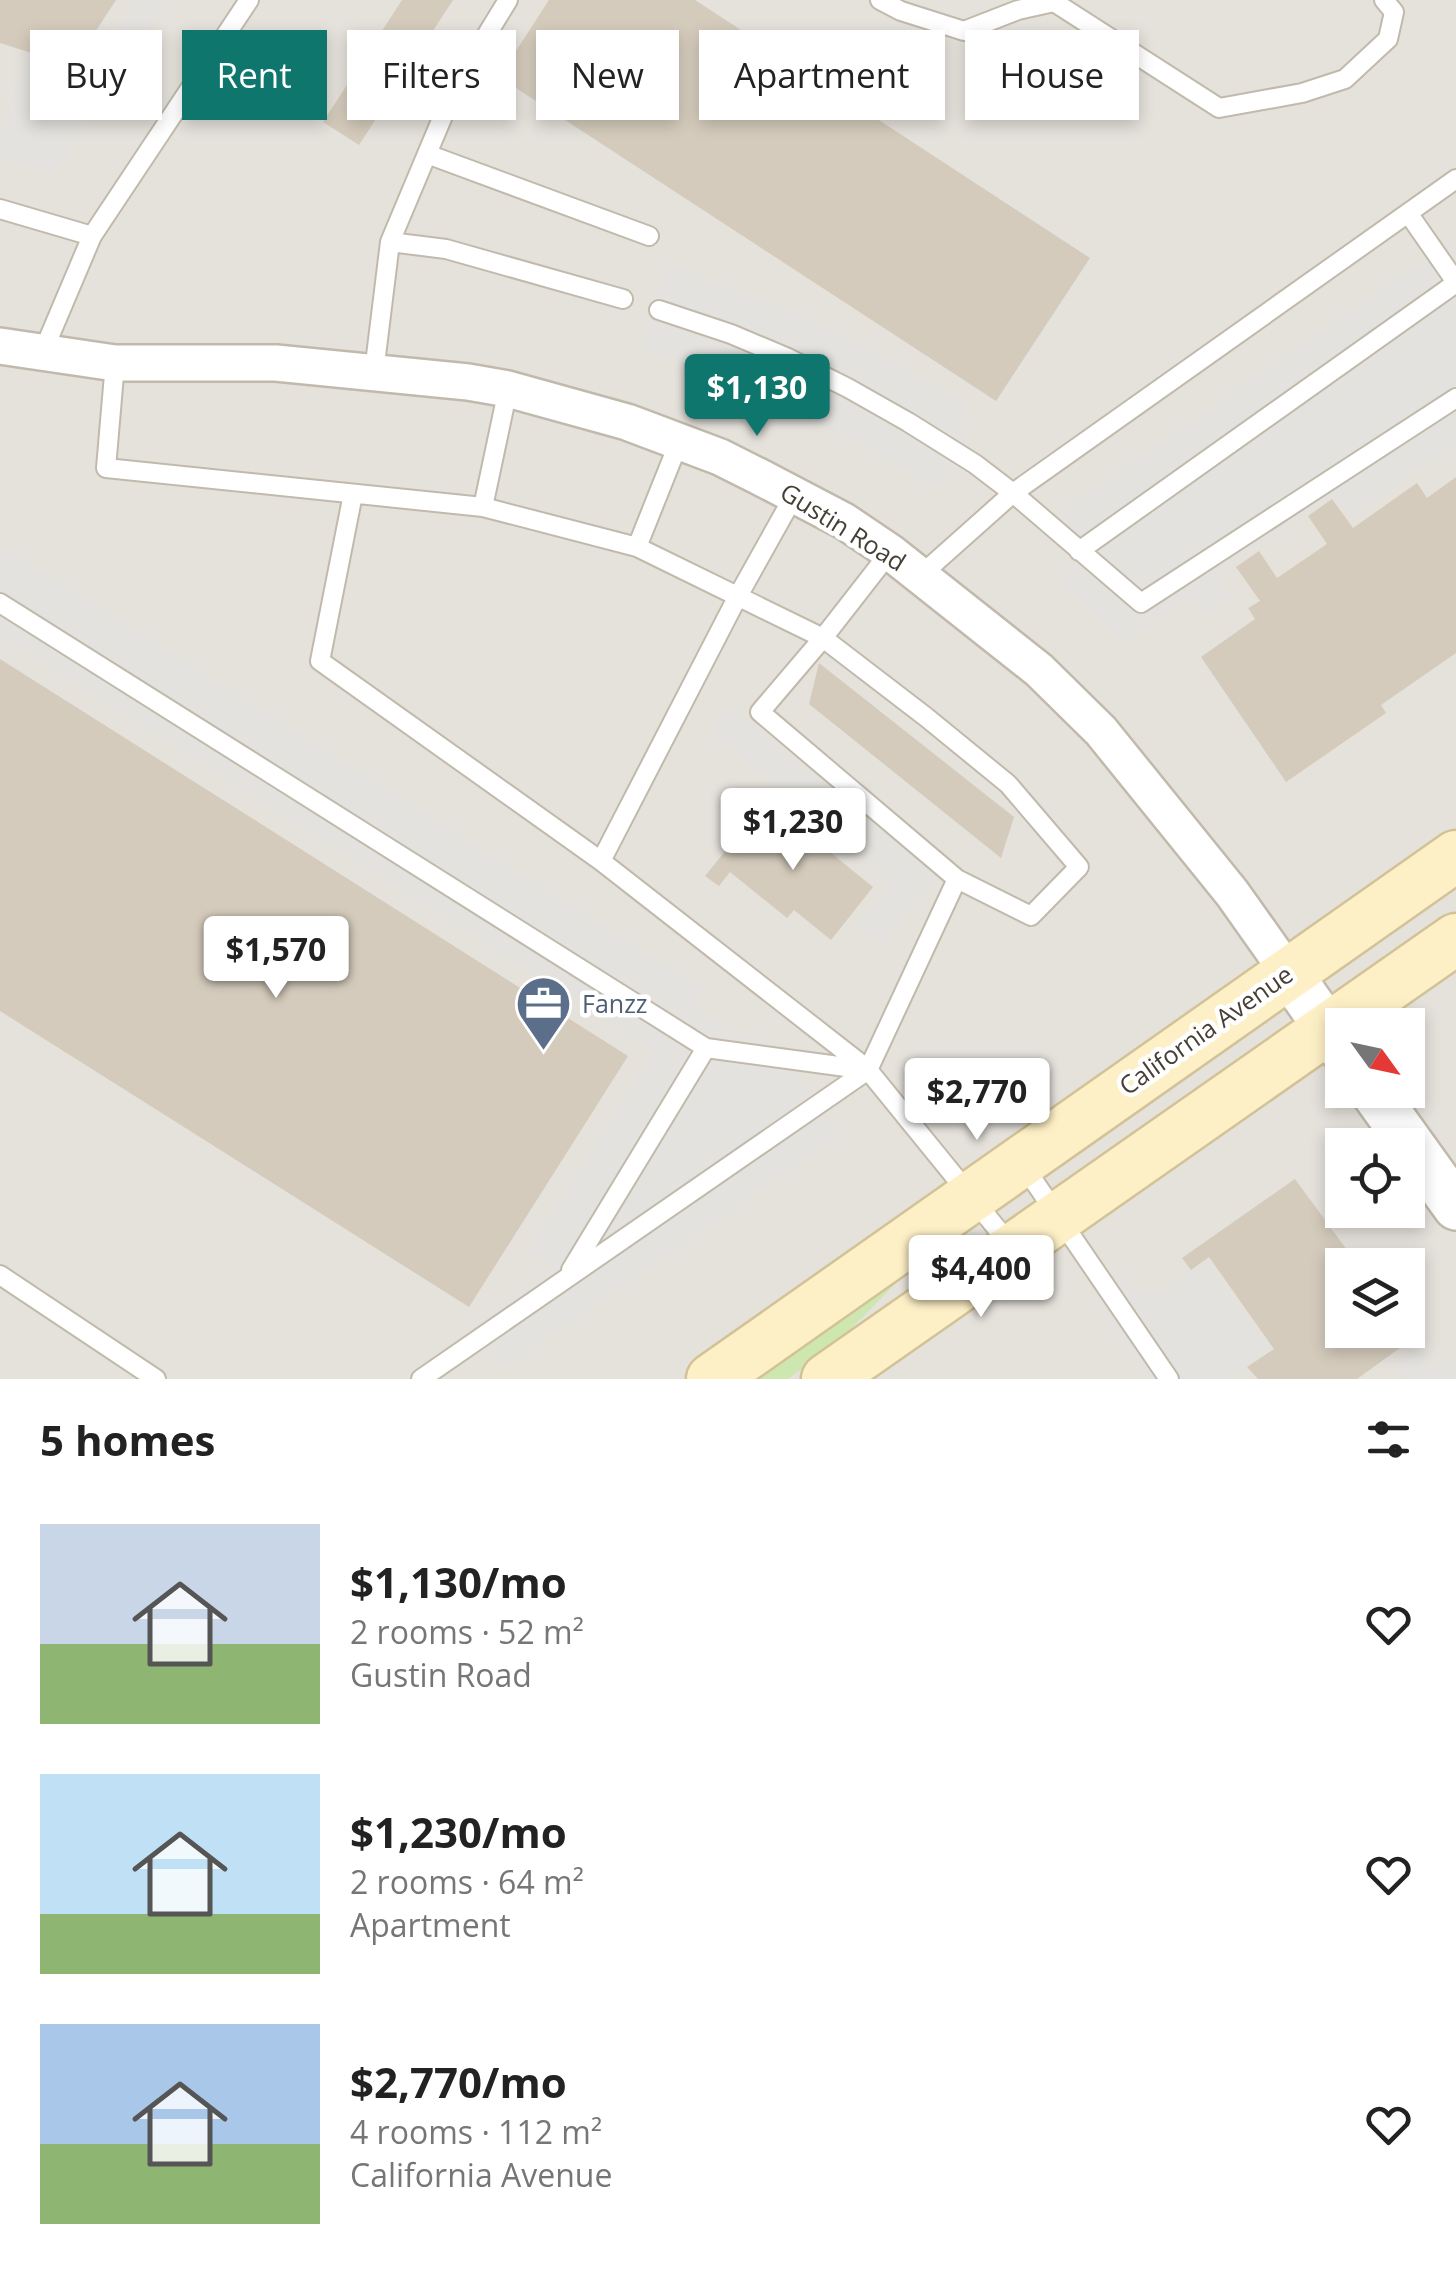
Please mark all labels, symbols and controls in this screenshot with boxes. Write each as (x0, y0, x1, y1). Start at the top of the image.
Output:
chip: Buy (30, 30, 162, 120)
chip: Rent (182, 30, 327, 120)
chip: Filters (347, 30, 516, 120)
chip: New (536, 30, 679, 120)
chip: Apartment (699, 30, 945, 120)
chip: House (965, 30, 1139, 120)
pin: $1,130 (676, 354, 838, 439)
text: $1,130 (707, 365, 807, 408)
street label: Gustin Road (774, 474, 913, 578)
pin: $1,230 (712, 788, 874, 873)
text: $1,230 (743, 799, 843, 842)
pin: $1,570 (195, 916, 357, 1001)
text: $1,570 (226, 927, 326, 970)
street label: California Avenue (1112, 956, 1299, 1102)
office icon: Fanzz (513, 974, 573, 1053)
place label: Fanzz (582, 986, 648, 1020)
north arrow (1325, 1008, 1425, 1108)
map controls (1325, 1008, 1425, 1348)
pin: $2,770 (896, 1058, 1058, 1143)
text: $2,770 (927, 1069, 1027, 1112)
button: locate (1325, 1128, 1425, 1228)
pin: $4,400 (900, 1235, 1062, 1320)
text: $4,400 (931, 1246, 1031, 1289)
button: layers (1325, 1248, 1425, 1348)
text: 5 homes (40, 1411, 215, 1468)
icon: filters (1361, 1412, 1416, 1467)
text: $1,130/mo (350, 1553, 567, 1610)
icon: home (120, 1564, 240, 1684)
icon: heart (1361, 1597, 1416, 1652)
text: 2 rooms · 52 m² (350, 1610, 584, 1653)
text: Gustin Road (350, 1653, 532, 1696)
text: $1,230/mo (350, 1803, 567, 1860)
icon: home (120, 1814, 240, 1934)
icon: heart (1361, 1847, 1416, 1902)
text: 2 rooms · 64 m² (350, 1860, 584, 1903)
text: Apartment (350, 1903, 511, 1946)
text: $2,770/mo (350, 2053, 567, 2110)
icon: home (120, 2064, 240, 2184)
icon: heart (1361, 2097, 1416, 2152)
text: 4 rooms · 112 m² (350, 2110, 602, 2153)
text: California Avenue (350, 2153, 612, 2196)

